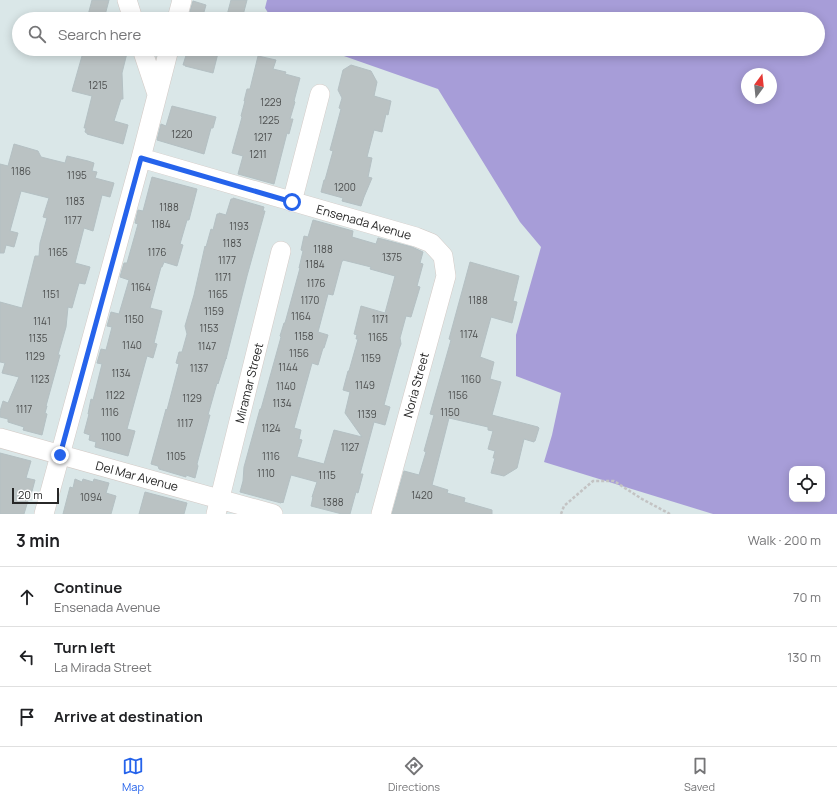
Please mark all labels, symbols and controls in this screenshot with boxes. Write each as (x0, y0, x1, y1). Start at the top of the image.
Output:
search box (12, 12, 825, 56)
icon: search (26, 23, 48, 45)
text: Search here (58, 24, 141, 45)
north arrow (741, 68, 777, 104)
house number: 1215 (88, 78, 108, 92)
house number: 1229 (260, 95, 282, 109)
house number: 1225 (258, 113, 280, 127)
house number: 1220 (171, 127, 193, 141)
house number: 1217 (254, 130, 272, 144)
house number: 1211 (249, 147, 267, 161)
house number: 1186 (11, 164, 31, 178)
house number: 1195 (67, 168, 87, 182)
house number: 1200 (334, 180, 356, 194)
route start (283, 193, 301, 211)
house number: 1183 (65, 194, 85, 208)
house number: 1188 (159, 200, 179, 214)
street label: Ensenada Avenue (314, 200, 414, 244)
house number: 1177 (64, 213, 82, 227)
house number: 1184 (151, 217, 171, 231)
house number: 1193 (229, 219, 249, 233)
house number: 1183 (222, 236, 242, 250)
house number: 1188 (313, 242, 333, 256)
house number: 1165 (48, 245, 68, 259)
house number: 1176 (147, 245, 167, 259)
house number: 1375 (382, 250, 402, 264)
house number: 1177 (218, 253, 236, 267)
house number: 1184 (305, 257, 325, 271)
house number: 1171 (215, 270, 231, 284)
house number: 1176 (306, 276, 326, 290)
house number: 1164 (131, 280, 151, 294)
house number: 1151 (42, 287, 60, 301)
house number: 1165 (208, 287, 228, 301)
house number: 1170 (301, 293, 319, 307)
house number: 1188 (468, 293, 488, 307)
house number: 1159 (204, 304, 224, 318)
house number: 1164 (291, 309, 311, 323)
house number: 1150 (124, 312, 144, 326)
house number: 1171 (372, 312, 388, 326)
house number: 1141 (33, 314, 51, 328)
house number: 1153 (199, 321, 219, 335)
house number: 1174 (460, 327, 478, 341)
house number: 1158 (294, 329, 314, 343)
house number: 1165 (368, 330, 388, 344)
house number: 1135 (28, 331, 48, 345)
house number: 1140 (122, 338, 142, 352)
house number: 1147 (198, 339, 216, 353)
street label: Miramar Street (231, 341, 267, 425)
house number: 1156 (289, 346, 309, 360)
house number: 1129 (25, 349, 45, 363)
street label: Noria Street (399, 350, 433, 419)
house number: 1159 (361, 351, 381, 365)
house number: 1144 (278, 360, 298, 374)
house number: 1137 (190, 361, 208, 375)
house number: 1134 (111, 366, 131, 380)
house number: 1123 (30, 372, 50, 386)
house number: 1160 (461, 372, 481, 386)
house number: 1149 (355, 378, 375, 392)
house number: 1140 (276, 379, 296, 393)
house number: 1122 (105, 388, 125, 402)
house number: 1156 (448, 388, 468, 402)
house number: 1129 (182, 391, 202, 405)
house number: 1134 (272, 396, 292, 410)
house number: 1117 (16, 402, 32, 416)
house number: 1116 (101, 405, 119, 419)
house number: 1150 (440, 405, 460, 419)
house number: 1139 (357, 407, 377, 421)
house number: 1117 (177, 416, 193, 430)
house number: 1124 (261, 421, 281, 435)
house number: 1100 (101, 430, 121, 444)
house number: 1127 (341, 440, 359, 454)
route end (51, 446, 69, 464)
house number: 1105 (166, 449, 186, 463)
house number: 1116 (262, 449, 280, 463)
street label: Del Mar Avenue (94, 457, 180, 495)
house number: 1110 (257, 466, 275, 480)
map controls (789, 466, 825, 502)
button: locate (789, 466, 825, 502)
house number: 1115 (318, 468, 336, 482)
scale bar (12, 486, 59, 505)
text: 20 m (18, 487, 43, 502)
house number: 1420 (411, 488, 433, 502)
house number: 1094 (80, 490, 102, 504)
house number: 1388 (322, 495, 344, 509)
text: 3 min (16, 529, 60, 552)
text: Walk · 200 m (748, 531, 821, 549)
text: Continue (54, 577, 122, 598)
icon: ahead (16, 586, 38, 608)
text: 70 m (793, 588, 821, 606)
text: Ensenada Avenue (54, 598, 160, 616)
text: Turn left (54, 637, 116, 658)
icon: left (16, 646, 38, 668)
text: 130 m (787, 648, 821, 666)
text: La Mirada Street (54, 658, 152, 676)
icon: arrive (16, 706, 38, 728)
text: Arrive at destination (54, 706, 203, 727)
tab: Map (122, 755, 144, 794)
tab: Directions (388, 755, 440, 794)
tab: Saved (684, 755, 715, 794)

